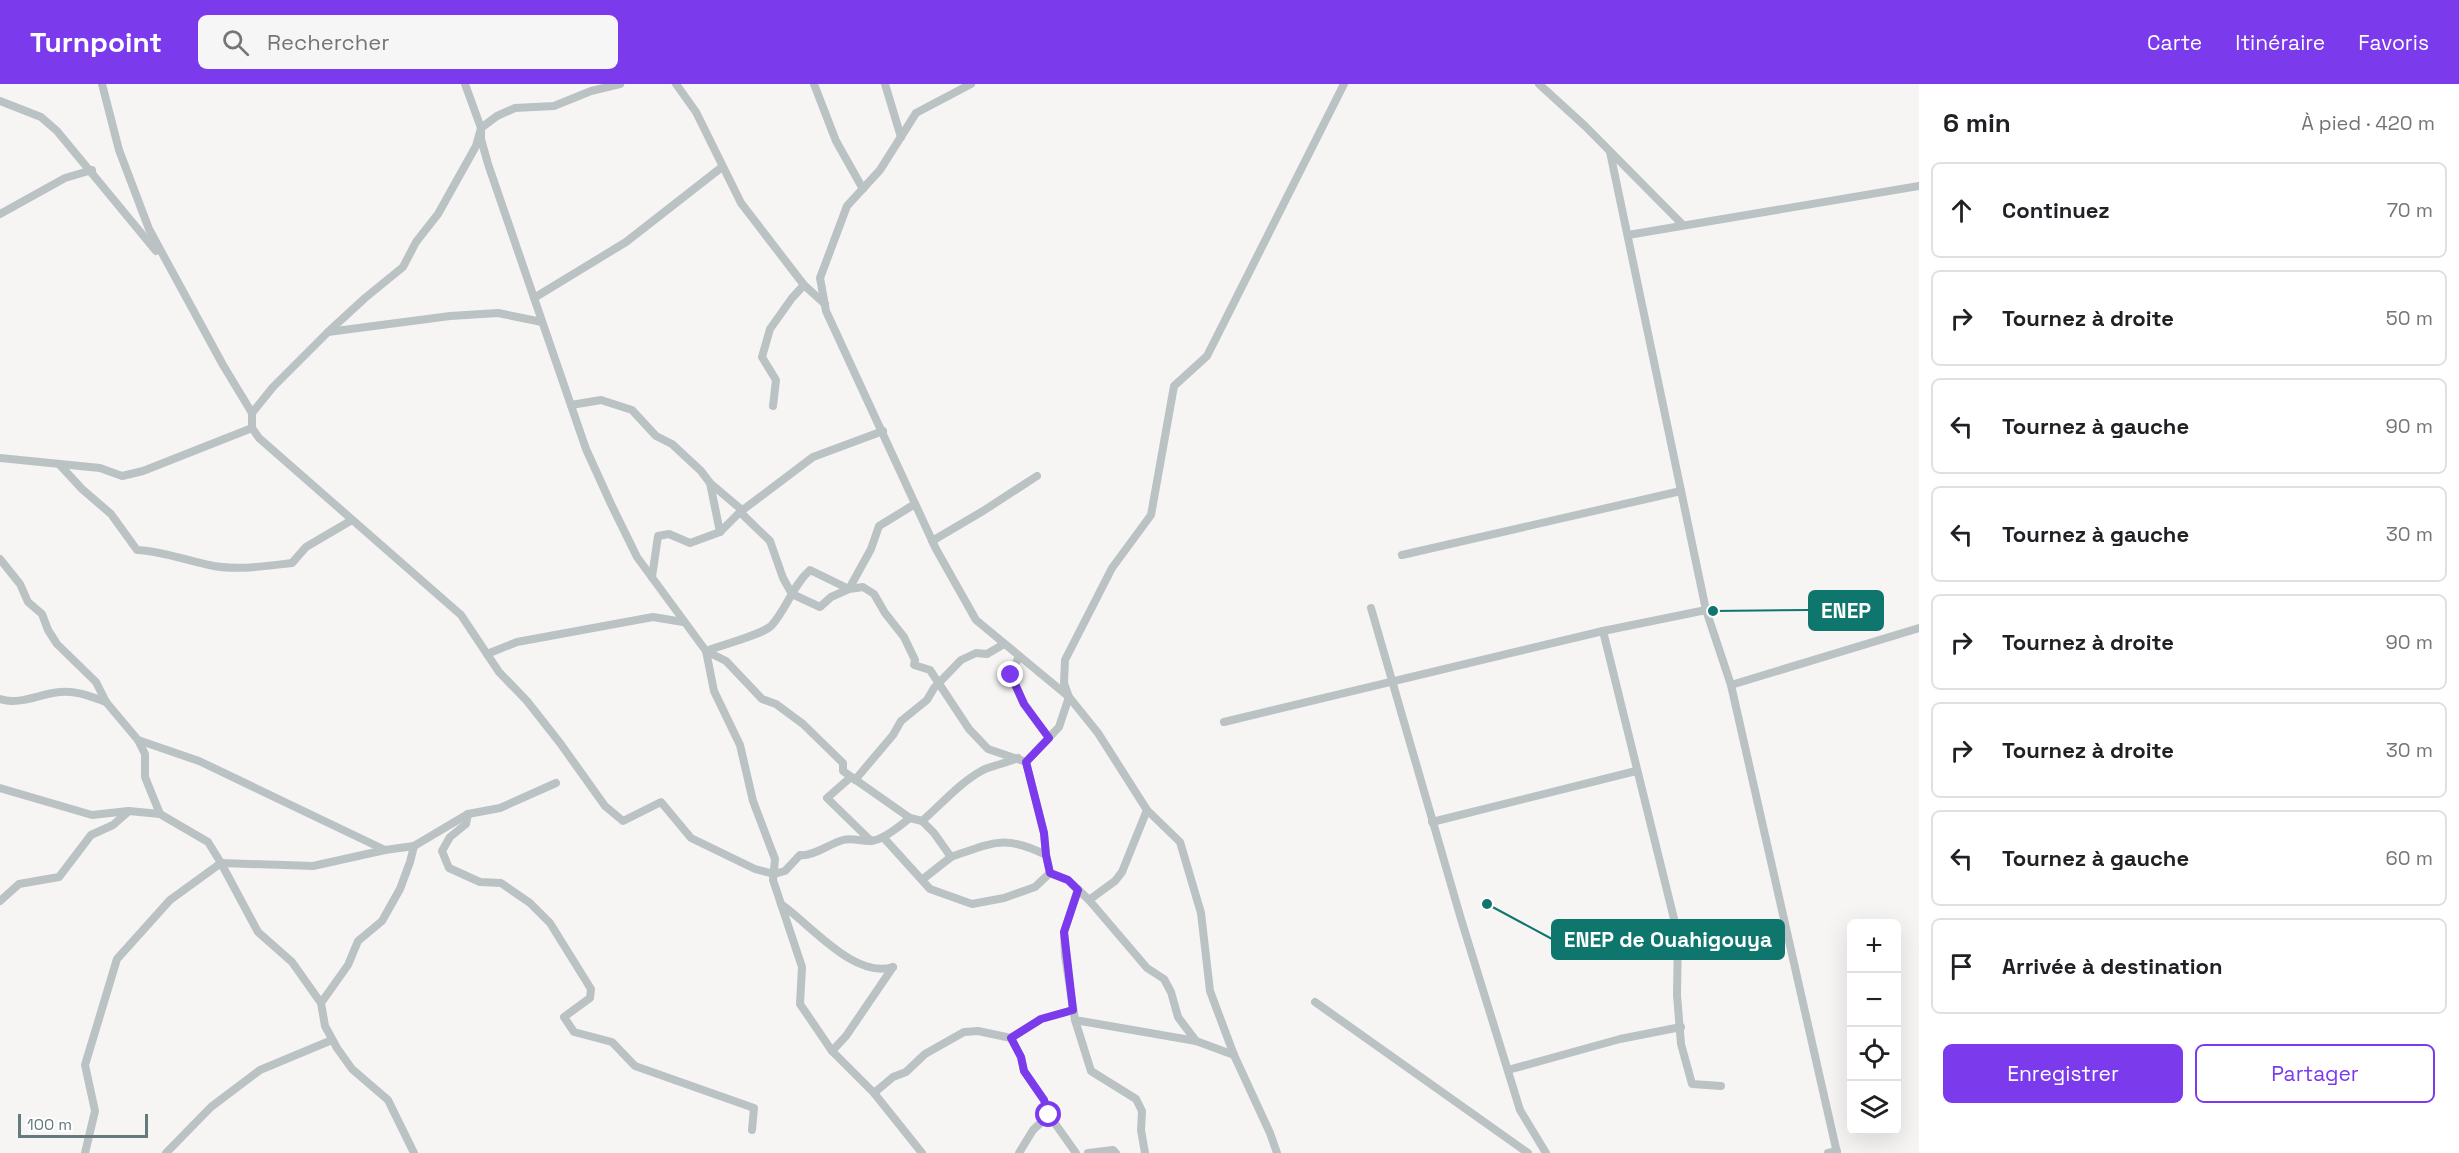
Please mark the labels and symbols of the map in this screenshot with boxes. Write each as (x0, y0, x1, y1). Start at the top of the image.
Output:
callout: ENEP (1809, 591, 1883, 630)
text: ENEP (1821, 597, 1871, 624)
route end (997, 661, 1023, 687)
callout: ENEP de Ouahigouya (1552, 920, 1784, 959)
text: ENEP de Ouahigouya (1564, 926, 1772, 953)
route start (1035, 1101, 1061, 1127)
scale bar (18, 1111, 148, 1138)

